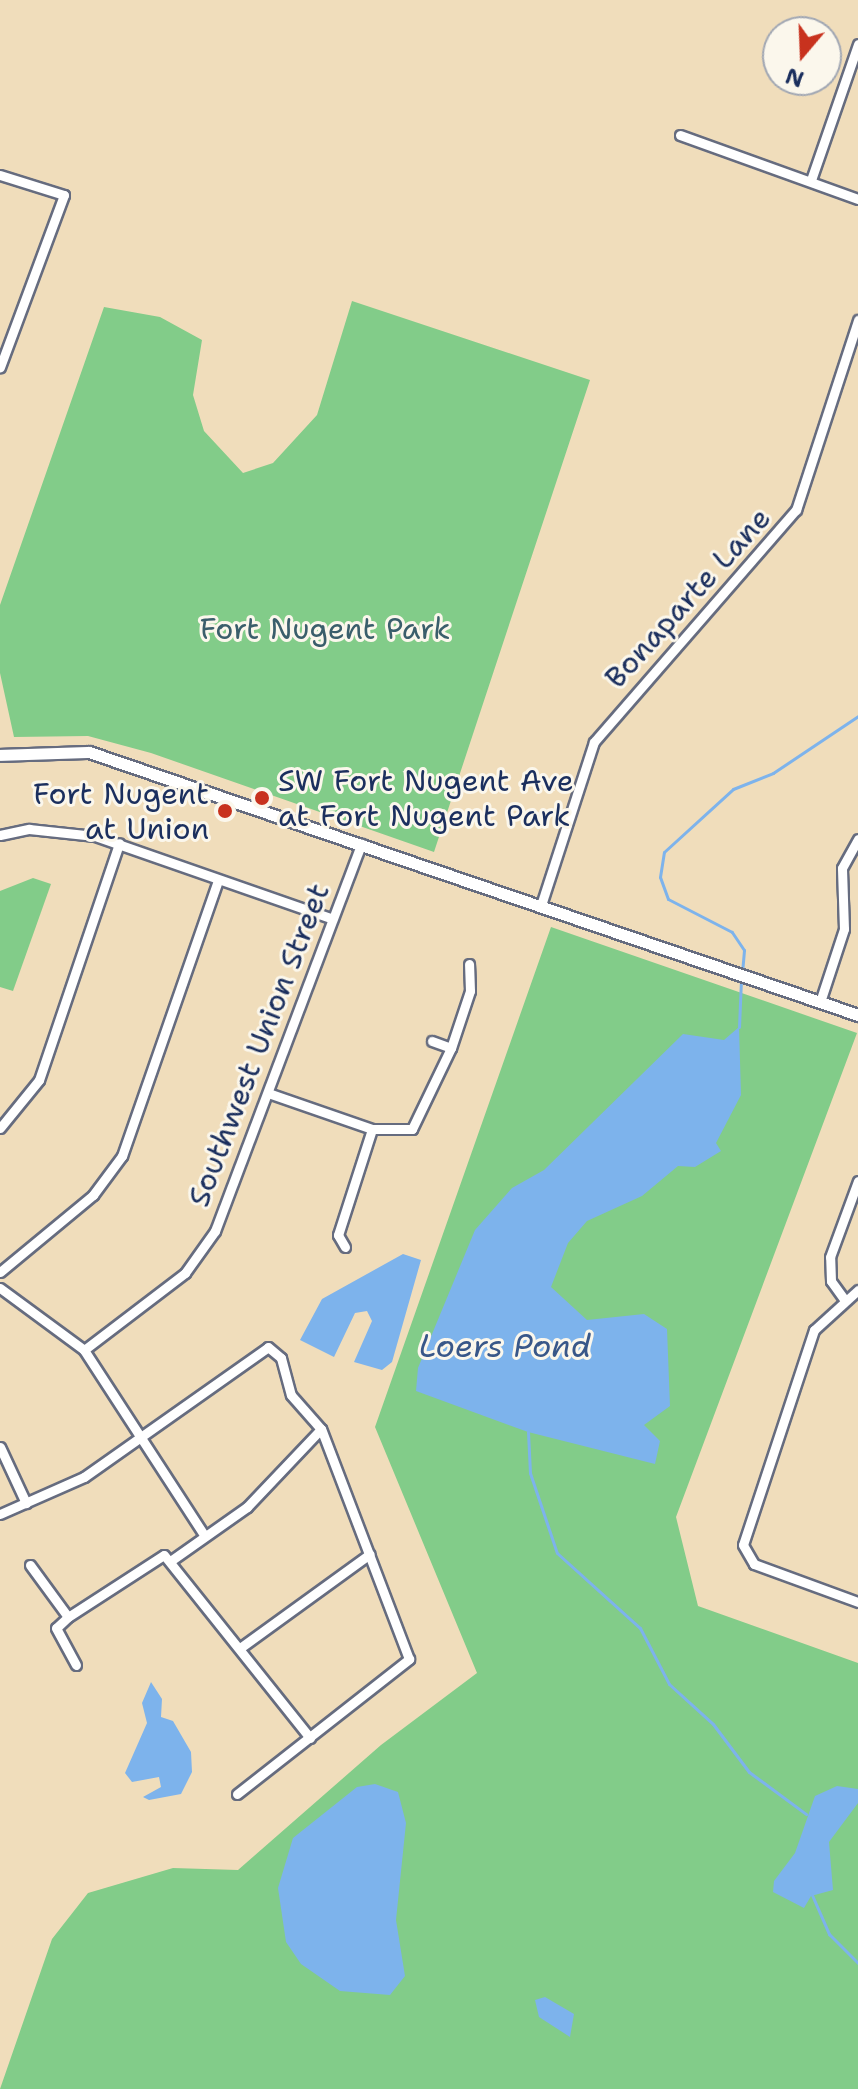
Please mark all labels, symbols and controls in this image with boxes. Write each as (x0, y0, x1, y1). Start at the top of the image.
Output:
north arrow (762, 16, 842, 96)
text: N (782, 61, 808, 94)
street label: Bonaparte Lane (598, 500, 778, 696)
park label: Fort Nugent Park (200, 611, 450, 647)
place label: SW Fort Nugent Ave at Fort Nugent Park (278, 763, 574, 834)
place label: Fort Nugent at Union (33, 776, 209, 846)
marker: SW Fort Nugent Ave at Fort Nugent Park (253, 789, 271, 807)
marker: Fort Nugent at Union (216, 802, 234, 820)
street label: Southwest Union Street (181, 878, 337, 1212)
water label: Loers Pond (419, 1327, 591, 1365)

